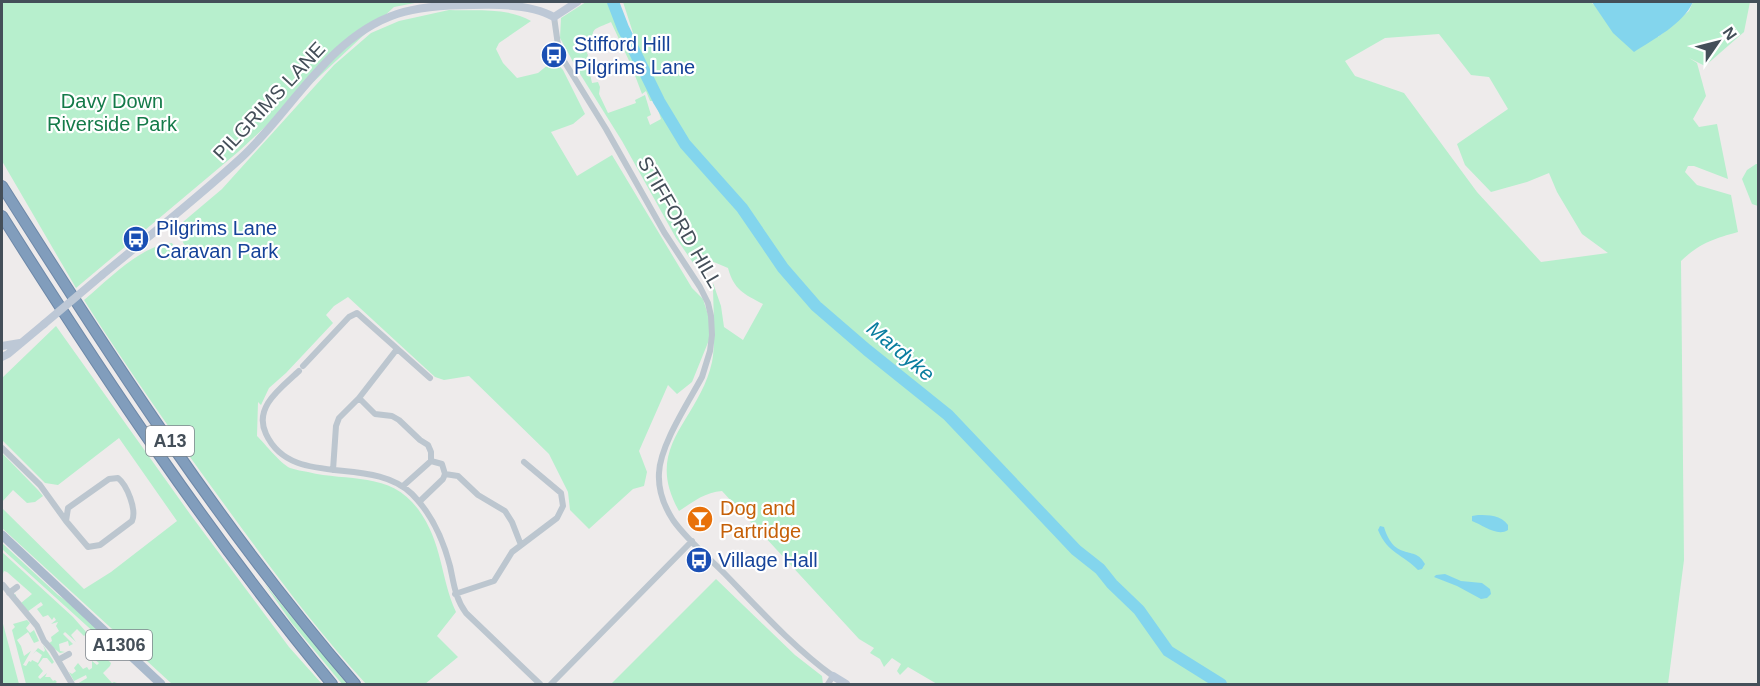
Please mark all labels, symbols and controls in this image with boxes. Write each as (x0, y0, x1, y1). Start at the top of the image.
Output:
north arrow (1688, 12, 1748, 72)
text: N (1720, 24, 1740, 43)
place label: Stifford Hill Pilgrims Lane (574, 33, 695, 78)
street label: PILGRIMS LANE (209, 37, 329, 165)
bus stop icon: Stifford Hill Pilgrims Lane (539, 40, 569, 70)
park label: Davy Down Riverside Park (47, 90, 178, 135)
street label: STIFFORD HILL (634, 153, 726, 291)
place label: Pilgrims Lane Caravan Park (156, 217, 279, 262)
bus stop icon: Pilgrims Lane Caravan Park (121, 224, 151, 254)
water label: Mardyke (863, 316, 939, 386)
road number: A13 (146, 426, 194, 456)
place label: Dog and Partridge (720, 497, 801, 542)
bar icon: Dog and Partridge (685, 504, 715, 534)
bus stop icon: Village Hall (684, 545, 714, 575)
place label: Village Hall (718, 549, 818, 571)
road number: A1306 (86, 630, 152, 660)

